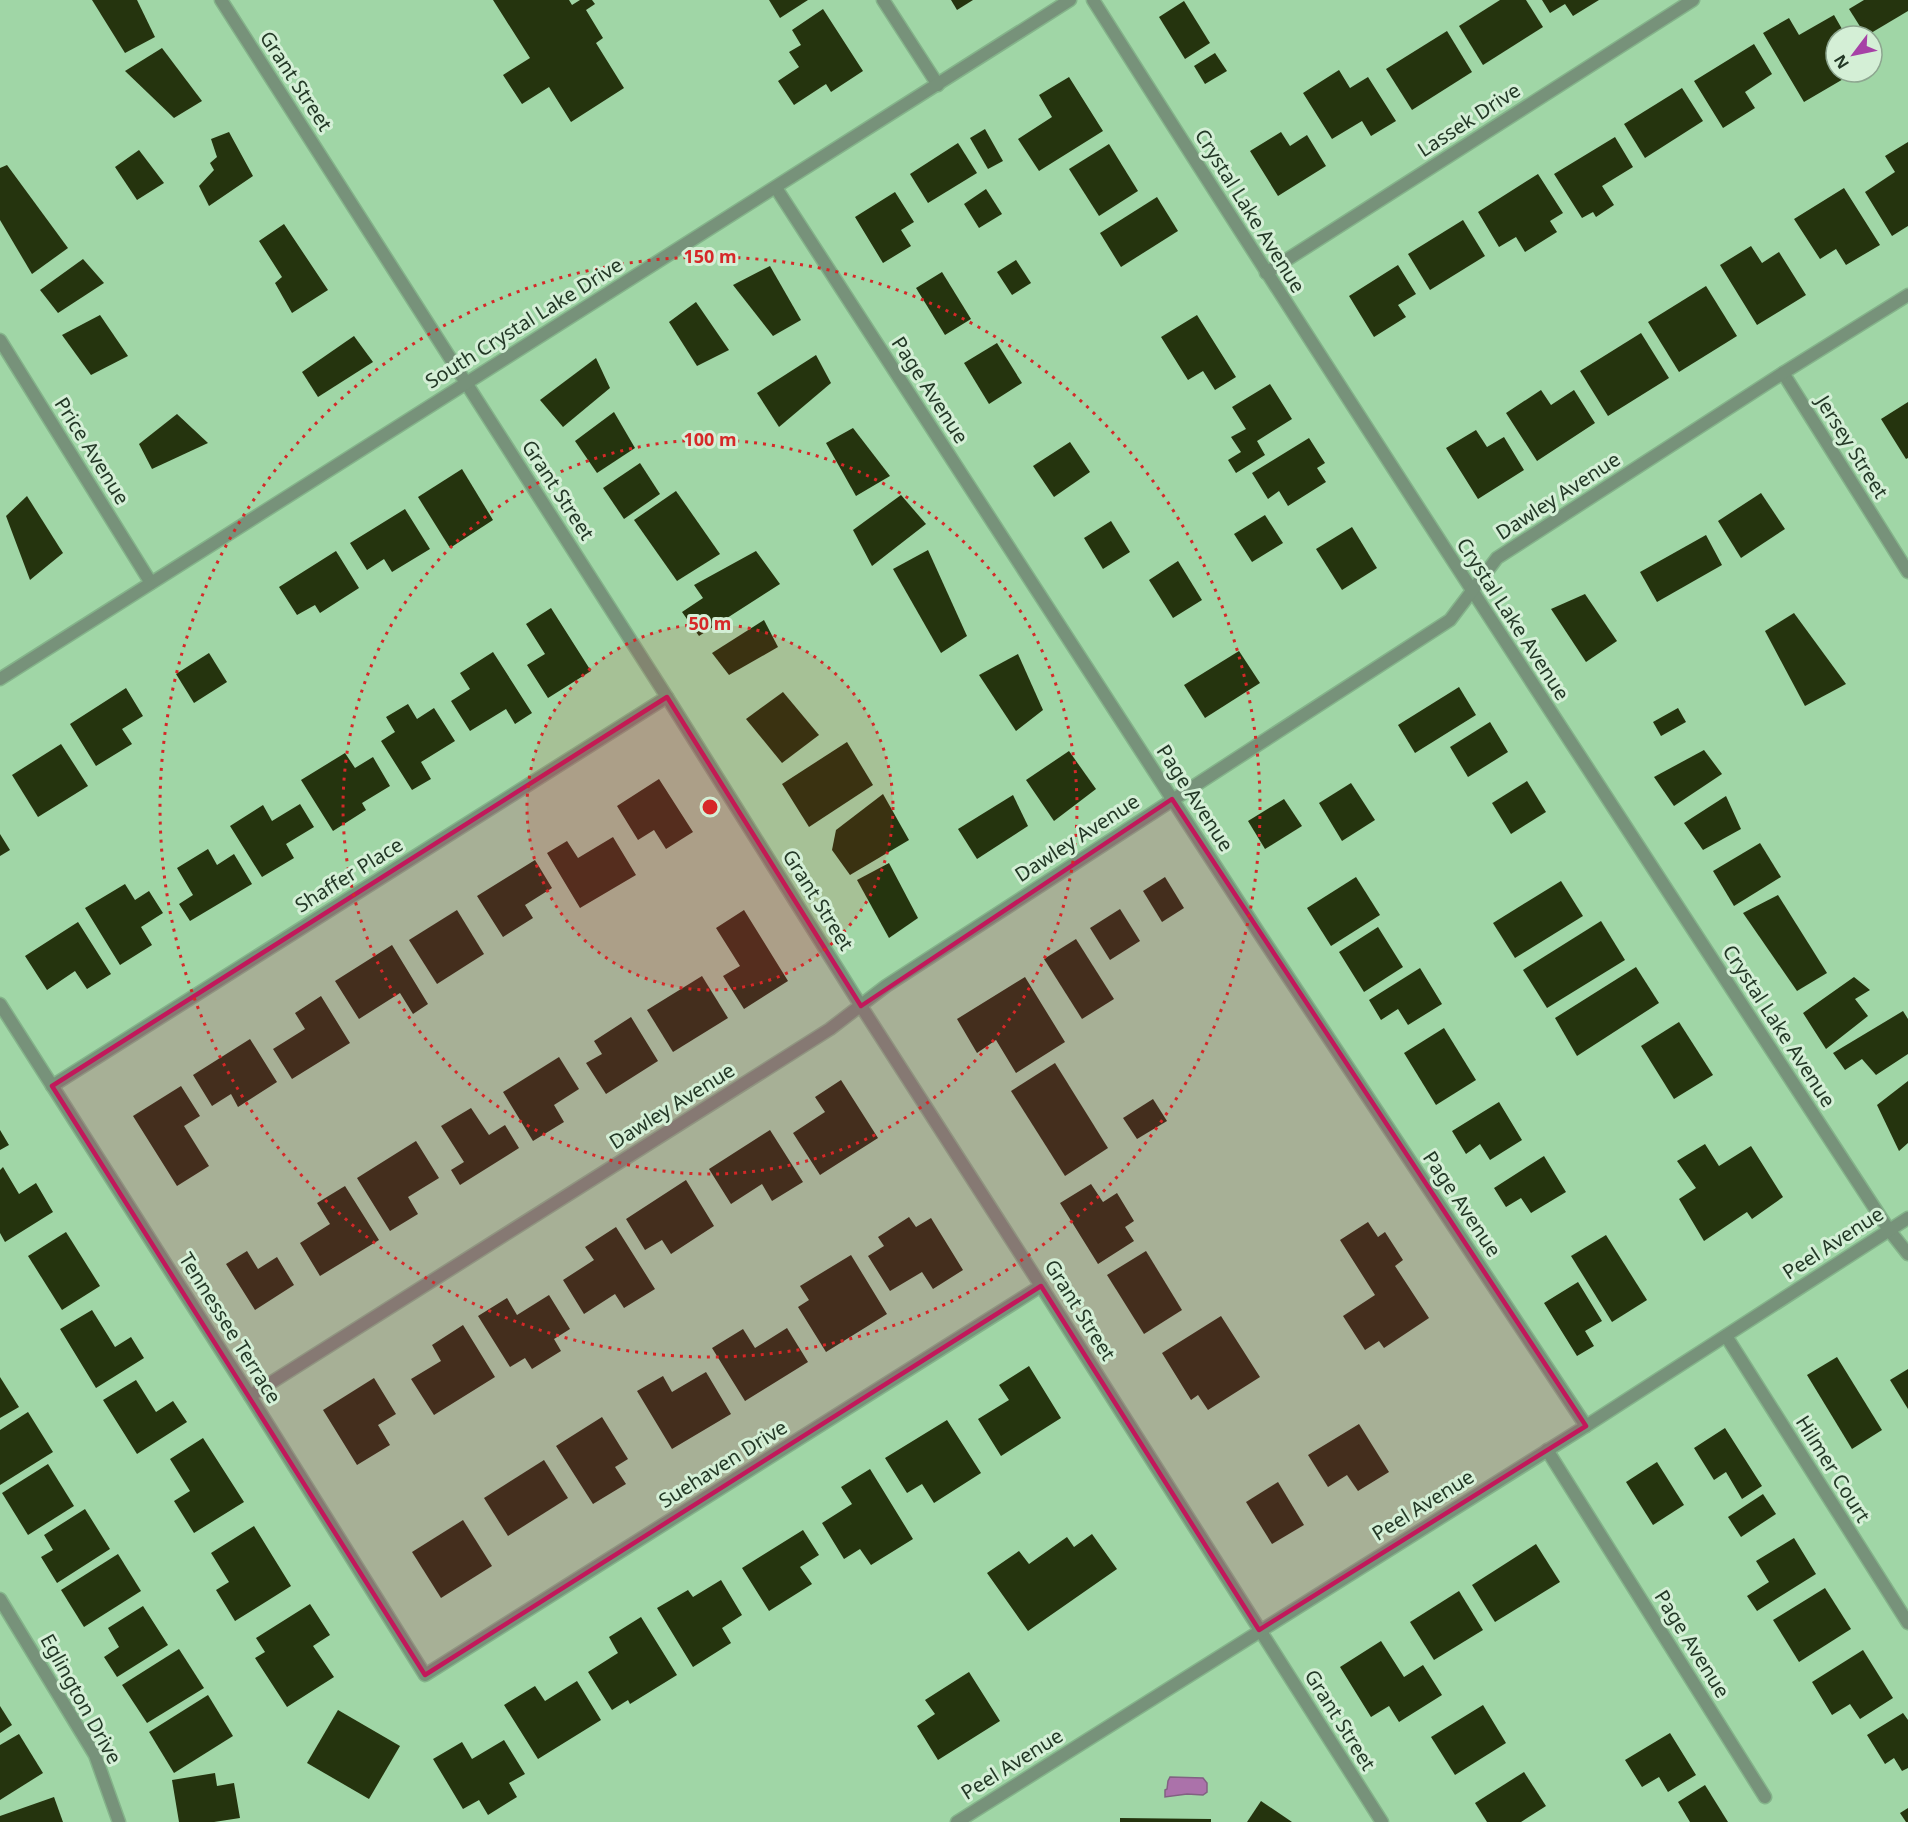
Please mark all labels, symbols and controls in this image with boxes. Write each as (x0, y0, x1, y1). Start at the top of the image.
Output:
north arrow (1824, 24, 1884, 84)
street label: Grant Street (254, 25, 339, 136)
text: N (1829, 51, 1854, 73)
street label: Lassek Drive (1412, 76, 1525, 163)
street label: Crystal Lake Avenue (1189, 124, 1312, 298)
text: 150 m (683, 244, 737, 268)
street label: South Crystal Lake Drive (420, 251, 628, 394)
street label: Page Avenue (886, 331, 975, 448)
street label: Jersey Street (1809, 388, 1895, 503)
street label: Price Avenue (49, 392, 136, 510)
text: 100 m (683, 427, 737, 451)
street label: Grant Street (516, 434, 601, 545)
street label: Dawley Avenue (1490, 445, 1625, 546)
street label: Crystal Lake Avenue (1451, 532, 1576, 705)
text: 50 m (689, 611, 731, 635)
street label: Page Avenue (1151, 739, 1240, 856)
street label: Dawley Avenue (1009, 787, 1144, 888)
centre of rings (700, 797, 720, 817)
street label: Shaffer Place (290, 831, 408, 918)
street label: Grant Street (777, 844, 860, 955)
street label: Crystal Lake Avenue (1717, 939, 1842, 1112)
street label: Dawley Avenue (604, 1056, 740, 1155)
street label: Page Avenue (1417, 1145, 1508, 1262)
street label: Peel Avenue (1777, 1200, 1888, 1285)
street label: Tennessee Terrace (173, 1247, 288, 1408)
street label: Grant Street (1039, 1254, 1122, 1365)
street label: Hilmer Court (1790, 1410, 1877, 1527)
street label: Suehaven Drive (653, 1413, 792, 1514)
street label: Peel Avenue (1367, 1463, 1479, 1547)
street label: Page Avenue (1649, 1585, 1736, 1703)
street label: Eglington Drive (35, 1629, 128, 1769)
street label: Grant Street (1299, 1664, 1382, 1775)
street label: Peel Avenue (956, 1722, 1068, 1806)

